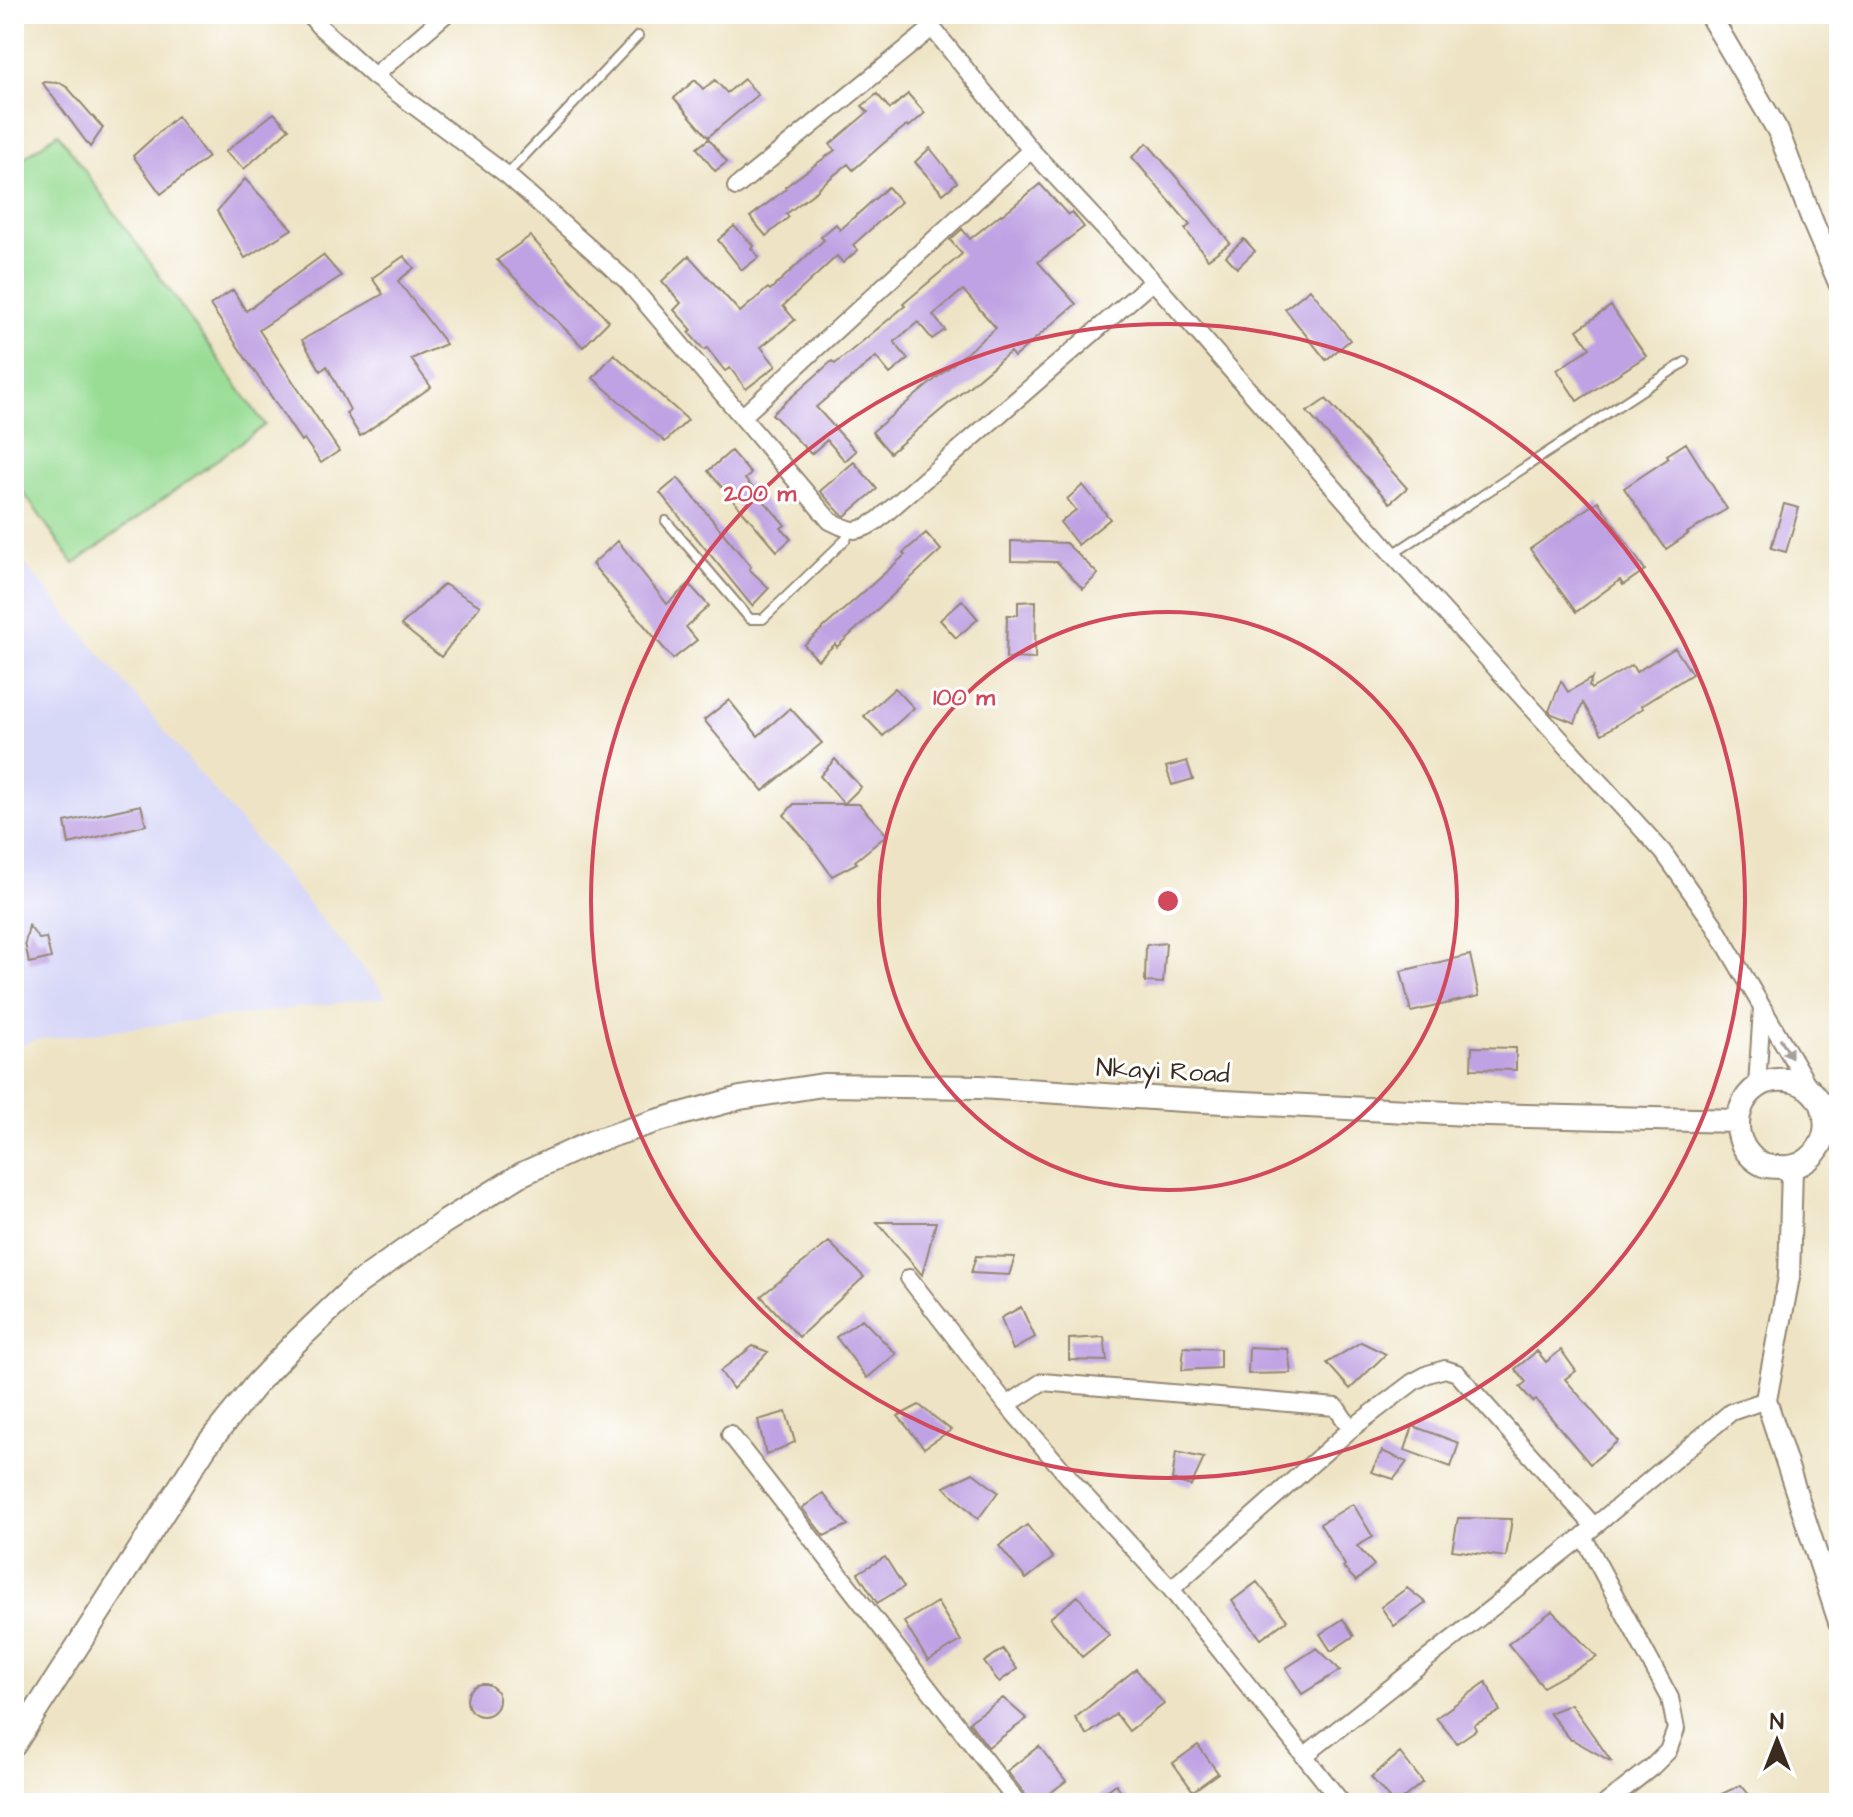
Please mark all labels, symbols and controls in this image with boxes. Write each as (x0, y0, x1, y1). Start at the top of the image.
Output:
text: 200 m (723, 477, 796, 511)
text: 100 m (933, 681, 995, 715)
centre of rings (1154, 887, 1182, 915)
one-way arrow (1779, 1037, 1793, 1059)
street label: Nkayi Road (1095, 1050, 1231, 1094)
north arrow (1737, 1701, 1817, 1781)
text: N (1770, 1707, 1784, 1738)

